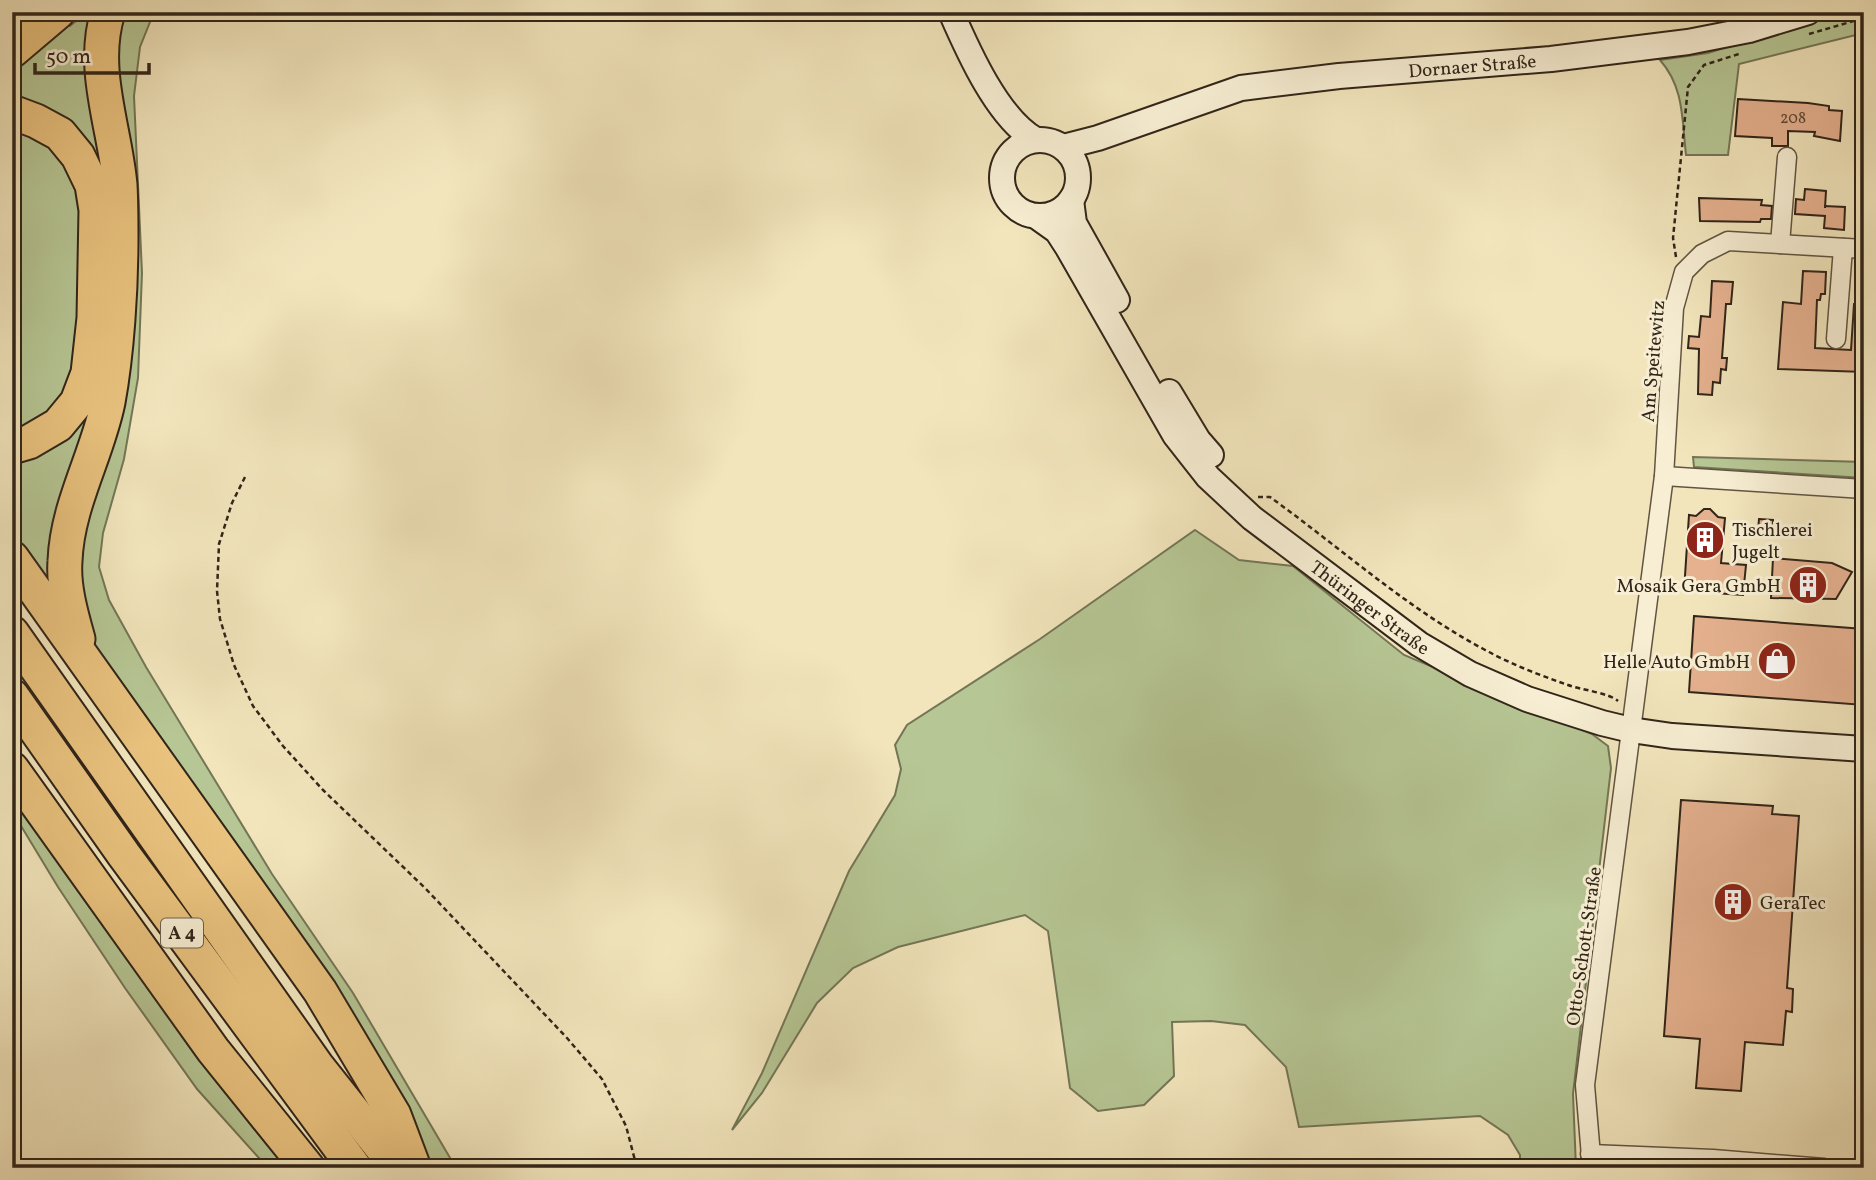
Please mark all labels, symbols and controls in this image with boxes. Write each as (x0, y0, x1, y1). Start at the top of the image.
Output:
scale bar (35, 32, 149, 76)
text: 50 m (46, 43, 91, 72)
street label: Dornaer Straße (1407, 49, 1537, 85)
house number: 208 (1780, 108, 1806, 130)
street label: Am Speitewitz (1636, 299, 1672, 423)
place label: Tischlerei Jugelt (1732, 518, 1813, 566)
building icon: Tischlerei Jugelt (1684, 519, 1726, 561)
street label: Thüringer Straße (1304, 555, 1434, 662)
building icon: Mosaik Gera GmbH (1787, 564, 1829, 606)
place label: Mosaik Gera GmbH (1617, 574, 1781, 600)
shop icon: Helle Auto GmbH (1756, 640, 1798, 682)
place label: Helle Auto GmbH (1603, 650, 1750, 676)
street label: Otto-Schott-Straße (1561, 865, 1609, 1028)
building icon: GeraTec (1712, 881, 1754, 923)
place label: GeraTec (1760, 891, 1826, 917)
road number: A 4 (161, 918, 203, 948)

